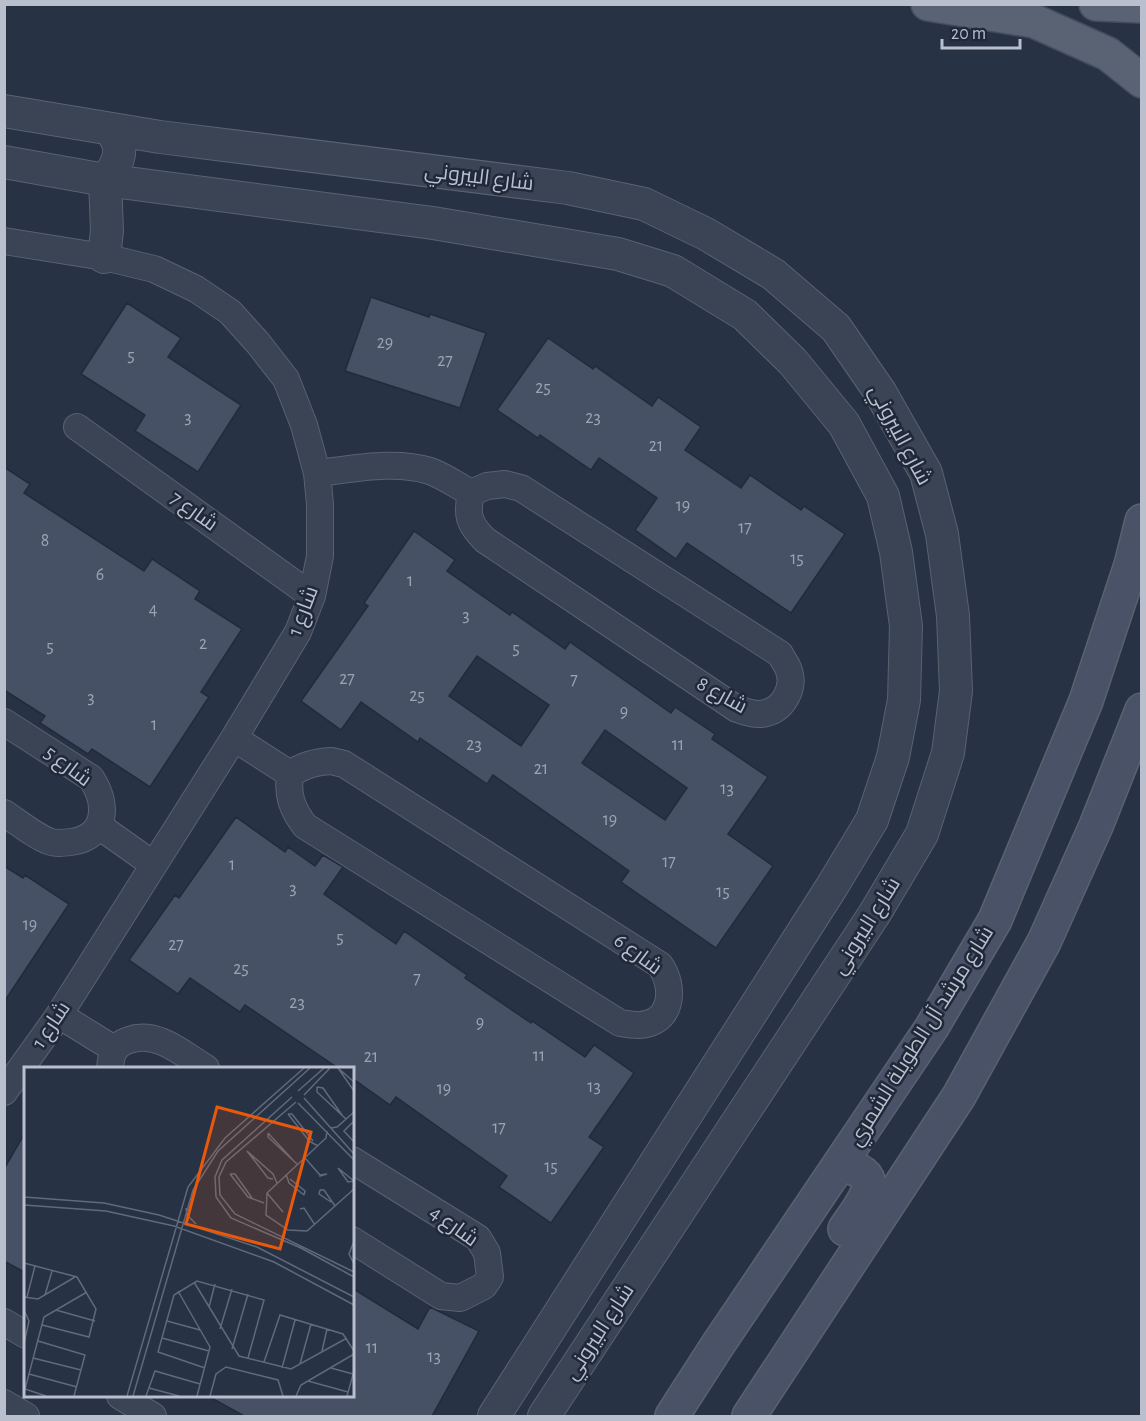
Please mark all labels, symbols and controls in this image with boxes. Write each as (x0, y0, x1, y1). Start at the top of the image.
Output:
scale bar (942, 12, 1020, 50)
text: 20 m (951, 25, 986, 43)
street label: شارع البيروني (423, 160, 535, 199)
house number: 29 (377, 334, 393, 352)
house number: 5 (127, 347, 135, 365)
house number: 27 (437, 352, 453, 370)
house number: 25 (535, 379, 551, 397)
street label: شارع البيروني (861, 382, 935, 491)
house number: 3 (184, 409, 192, 427)
house number: 23 (585, 409, 601, 427)
house number: 21 (649, 437, 663, 455)
street label: شارع 7 (165, 487, 222, 537)
house number: 19 (676, 497, 690, 515)
house number: 17 (738, 519, 752, 537)
house number: 8 (41, 532, 49, 550)
house number: 15 (790, 550, 804, 568)
house number: 6 (96, 566, 104, 584)
house number: 1 (407, 572, 413, 590)
street label: شارع 1 (284, 583, 325, 640)
house number: 4 (149, 601, 158, 619)
house number: 3 (462, 607, 470, 625)
house number: 2 (199, 635, 207, 653)
house number: 5 (46, 638, 54, 656)
house number: 5 (512, 640, 520, 658)
house number: 27 (339, 670, 355, 688)
house number: 7 (570, 671, 578, 689)
street label: شارع 8 (692, 673, 751, 720)
house number: 25 (409, 687, 425, 705)
house number: 3 (87, 689, 95, 707)
house number: 9 (620, 703, 628, 721)
house number: 1 (151, 716, 157, 734)
house number: 23 (466, 736, 482, 754)
house number: 11 (672, 736, 684, 754)
street label: شارع 5 (39, 742, 95, 793)
house number: 21 (534, 760, 548, 778)
house number: 13 (720, 780, 734, 798)
house number: 19 (603, 811, 617, 829)
house number: 17 (662, 853, 676, 871)
house number: 1 (229, 856, 235, 874)
street label: شارع البيروني (828, 874, 908, 981)
house number: 3 (289, 880, 297, 898)
house number: 15 (716, 883, 730, 901)
house number: 19 (23, 916, 37, 934)
street label: شارع مرشد آل الطويلة الشمري (843, 921, 1002, 1152)
house number: 5 (336, 929, 344, 947)
street label: شارع 6 (608, 929, 666, 981)
house number: 27 (168, 936, 184, 954)
house number: 25 (233, 960, 249, 978)
house number: 7 (413, 970, 421, 988)
house number: 23 (289, 994, 305, 1012)
street label: شارع 1 (28, 998, 77, 1054)
house number: 9 (476, 1014, 484, 1032)
house number: 11 (533, 1047, 545, 1065)
house number: 21 (364, 1048, 378, 1066)
inset map (24, 1067, 354, 1397)
house number: 13 (587, 1078, 601, 1096)
house number: 19 (437, 1080, 451, 1098)
house number: 17 (492, 1119, 506, 1137)
house number: 15 (544, 1158, 558, 1176)
street label: شارع 4 (424, 1202, 482, 1253)
street label: شارع البيروني (560, 1280, 642, 1387)
house number: 11 (366, 1339, 378, 1357)
house number: 13 (427, 1348, 441, 1366)

